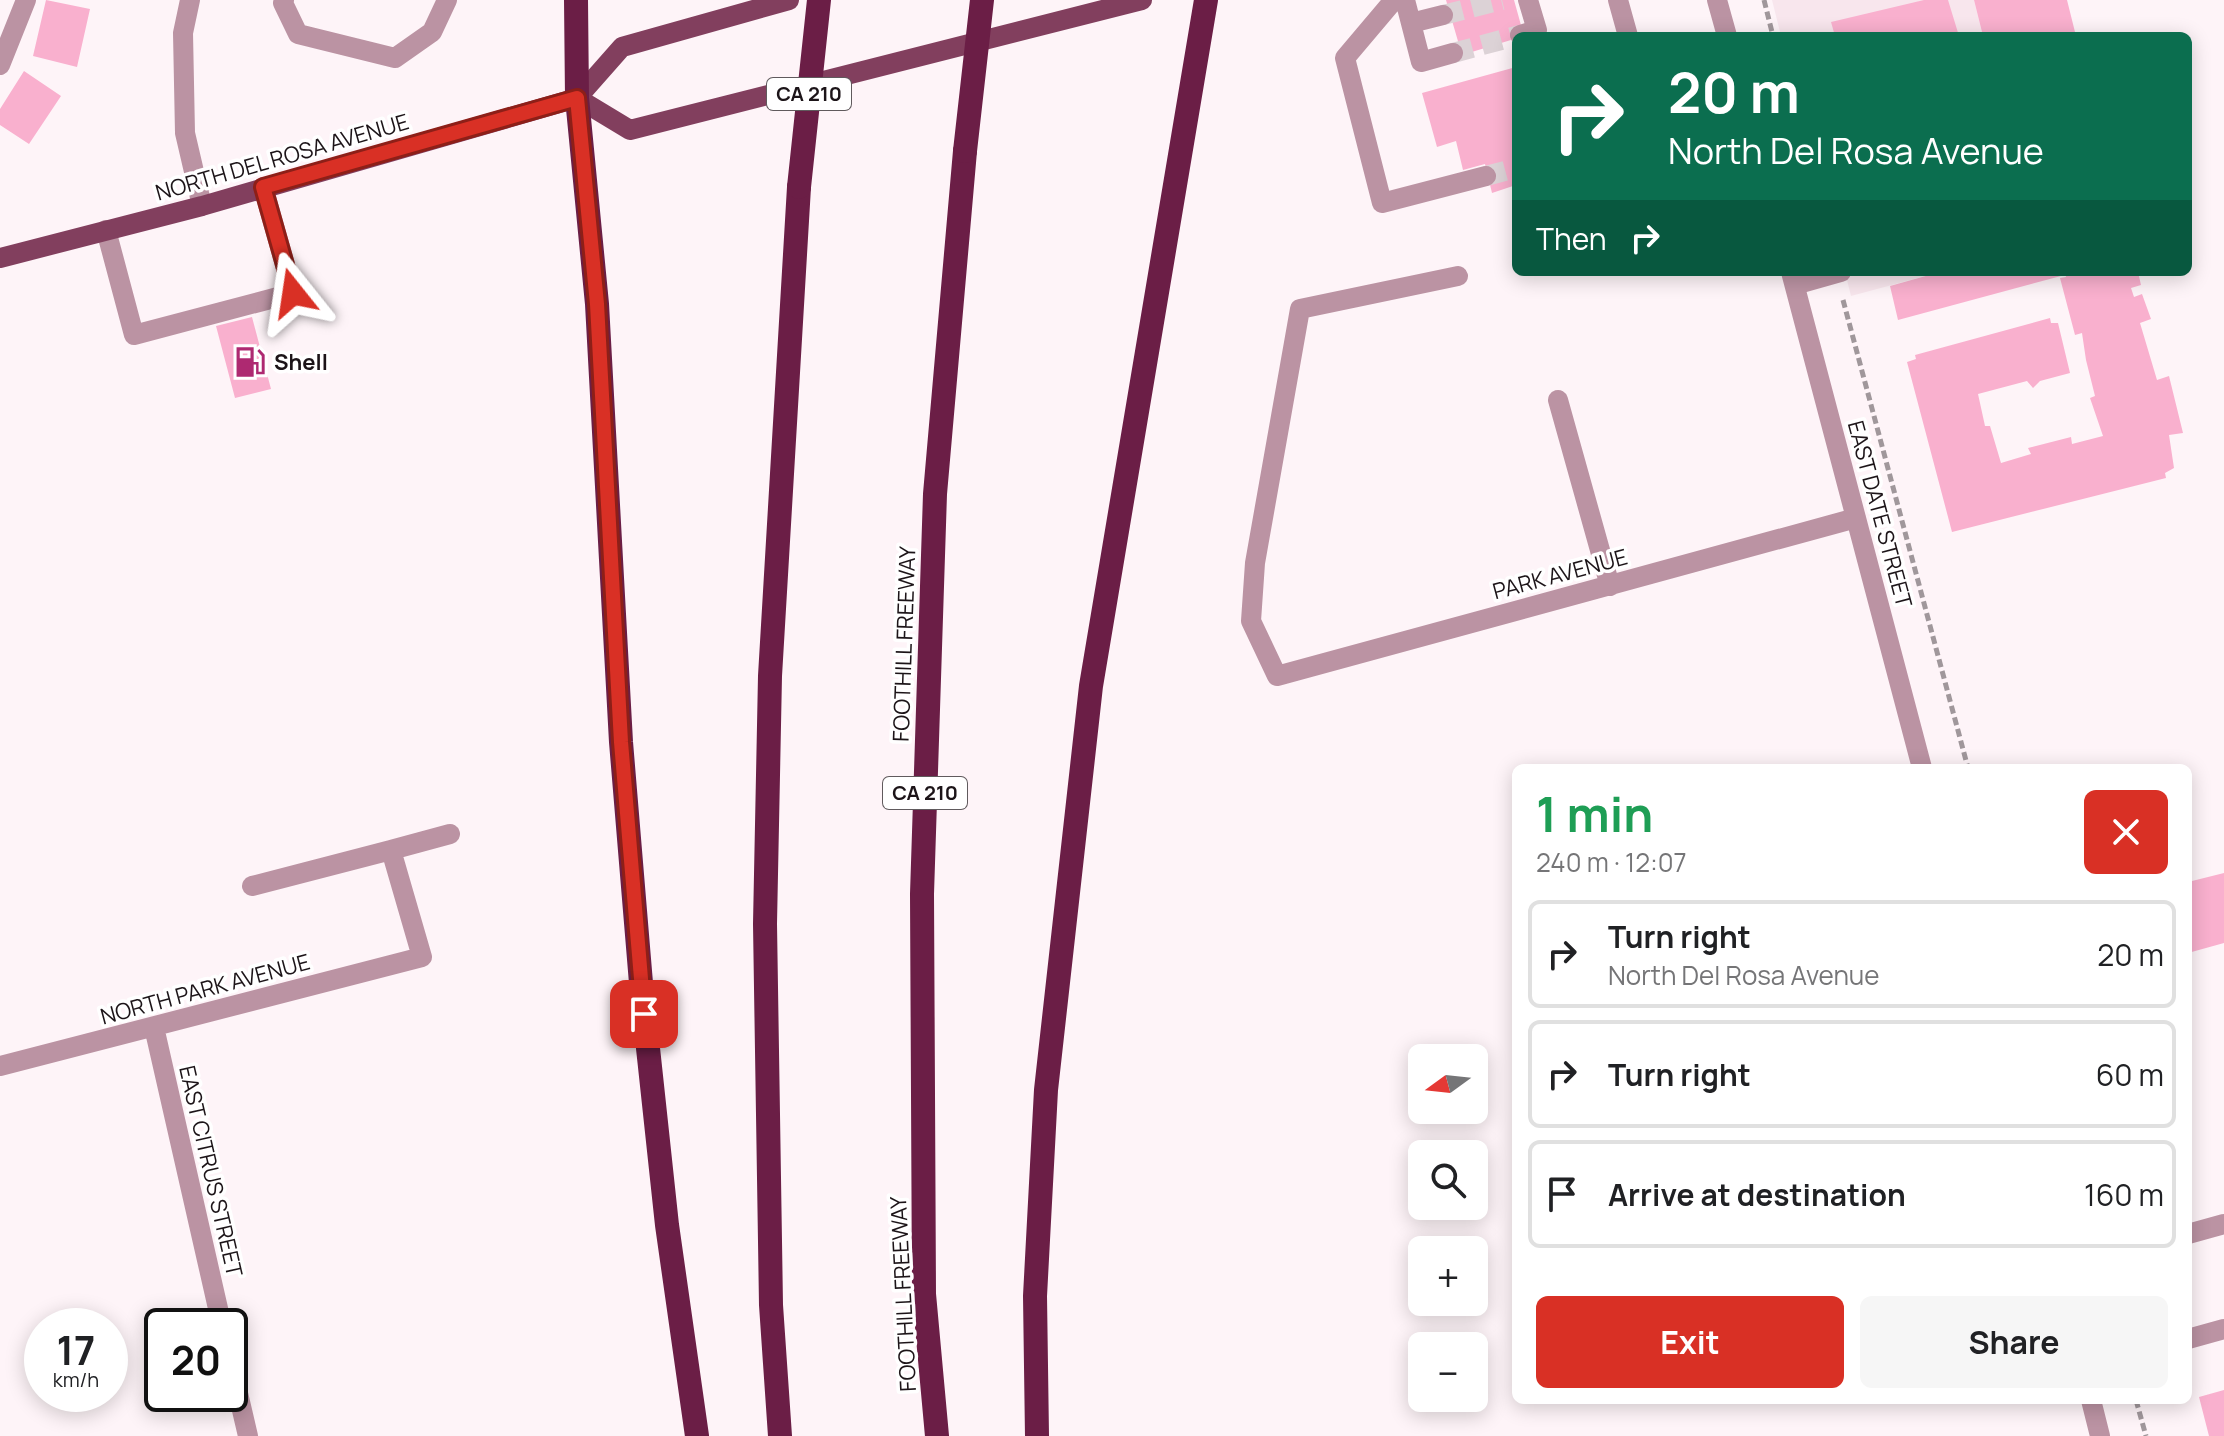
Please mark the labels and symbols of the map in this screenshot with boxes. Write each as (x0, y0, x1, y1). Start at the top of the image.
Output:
road number: CA 210 (767, 78, 851, 110)
street label: NORTH DEL ROSA AVENUE (152, 106, 412, 208)
position arrow (251, 251, 335, 335)
fuel station icon: Shell (233, 345, 267, 379)
place label: Shell (274, 347, 328, 377)
street label: EAST DATE STREET (1841, 417, 1919, 611)
street label: PARK AVENUE (1489, 542, 1631, 606)
street label: FOOTHILL FREEWAY (886, 545, 922, 742)
road number: CA 210 (883, 777, 967, 809)
street label: NORTH PARK AVENUE (97, 947, 313, 1031)
pin (610, 980, 678, 1048)
north arrow (1408, 1044, 1488, 1124)
street label: EAST CITRUS STREET (172, 1062, 250, 1280)
street label: FOOTHILL FREEWAY (883, 1195, 923, 1392)
speed limit sign: 20 (144, 1308, 248, 1412)

